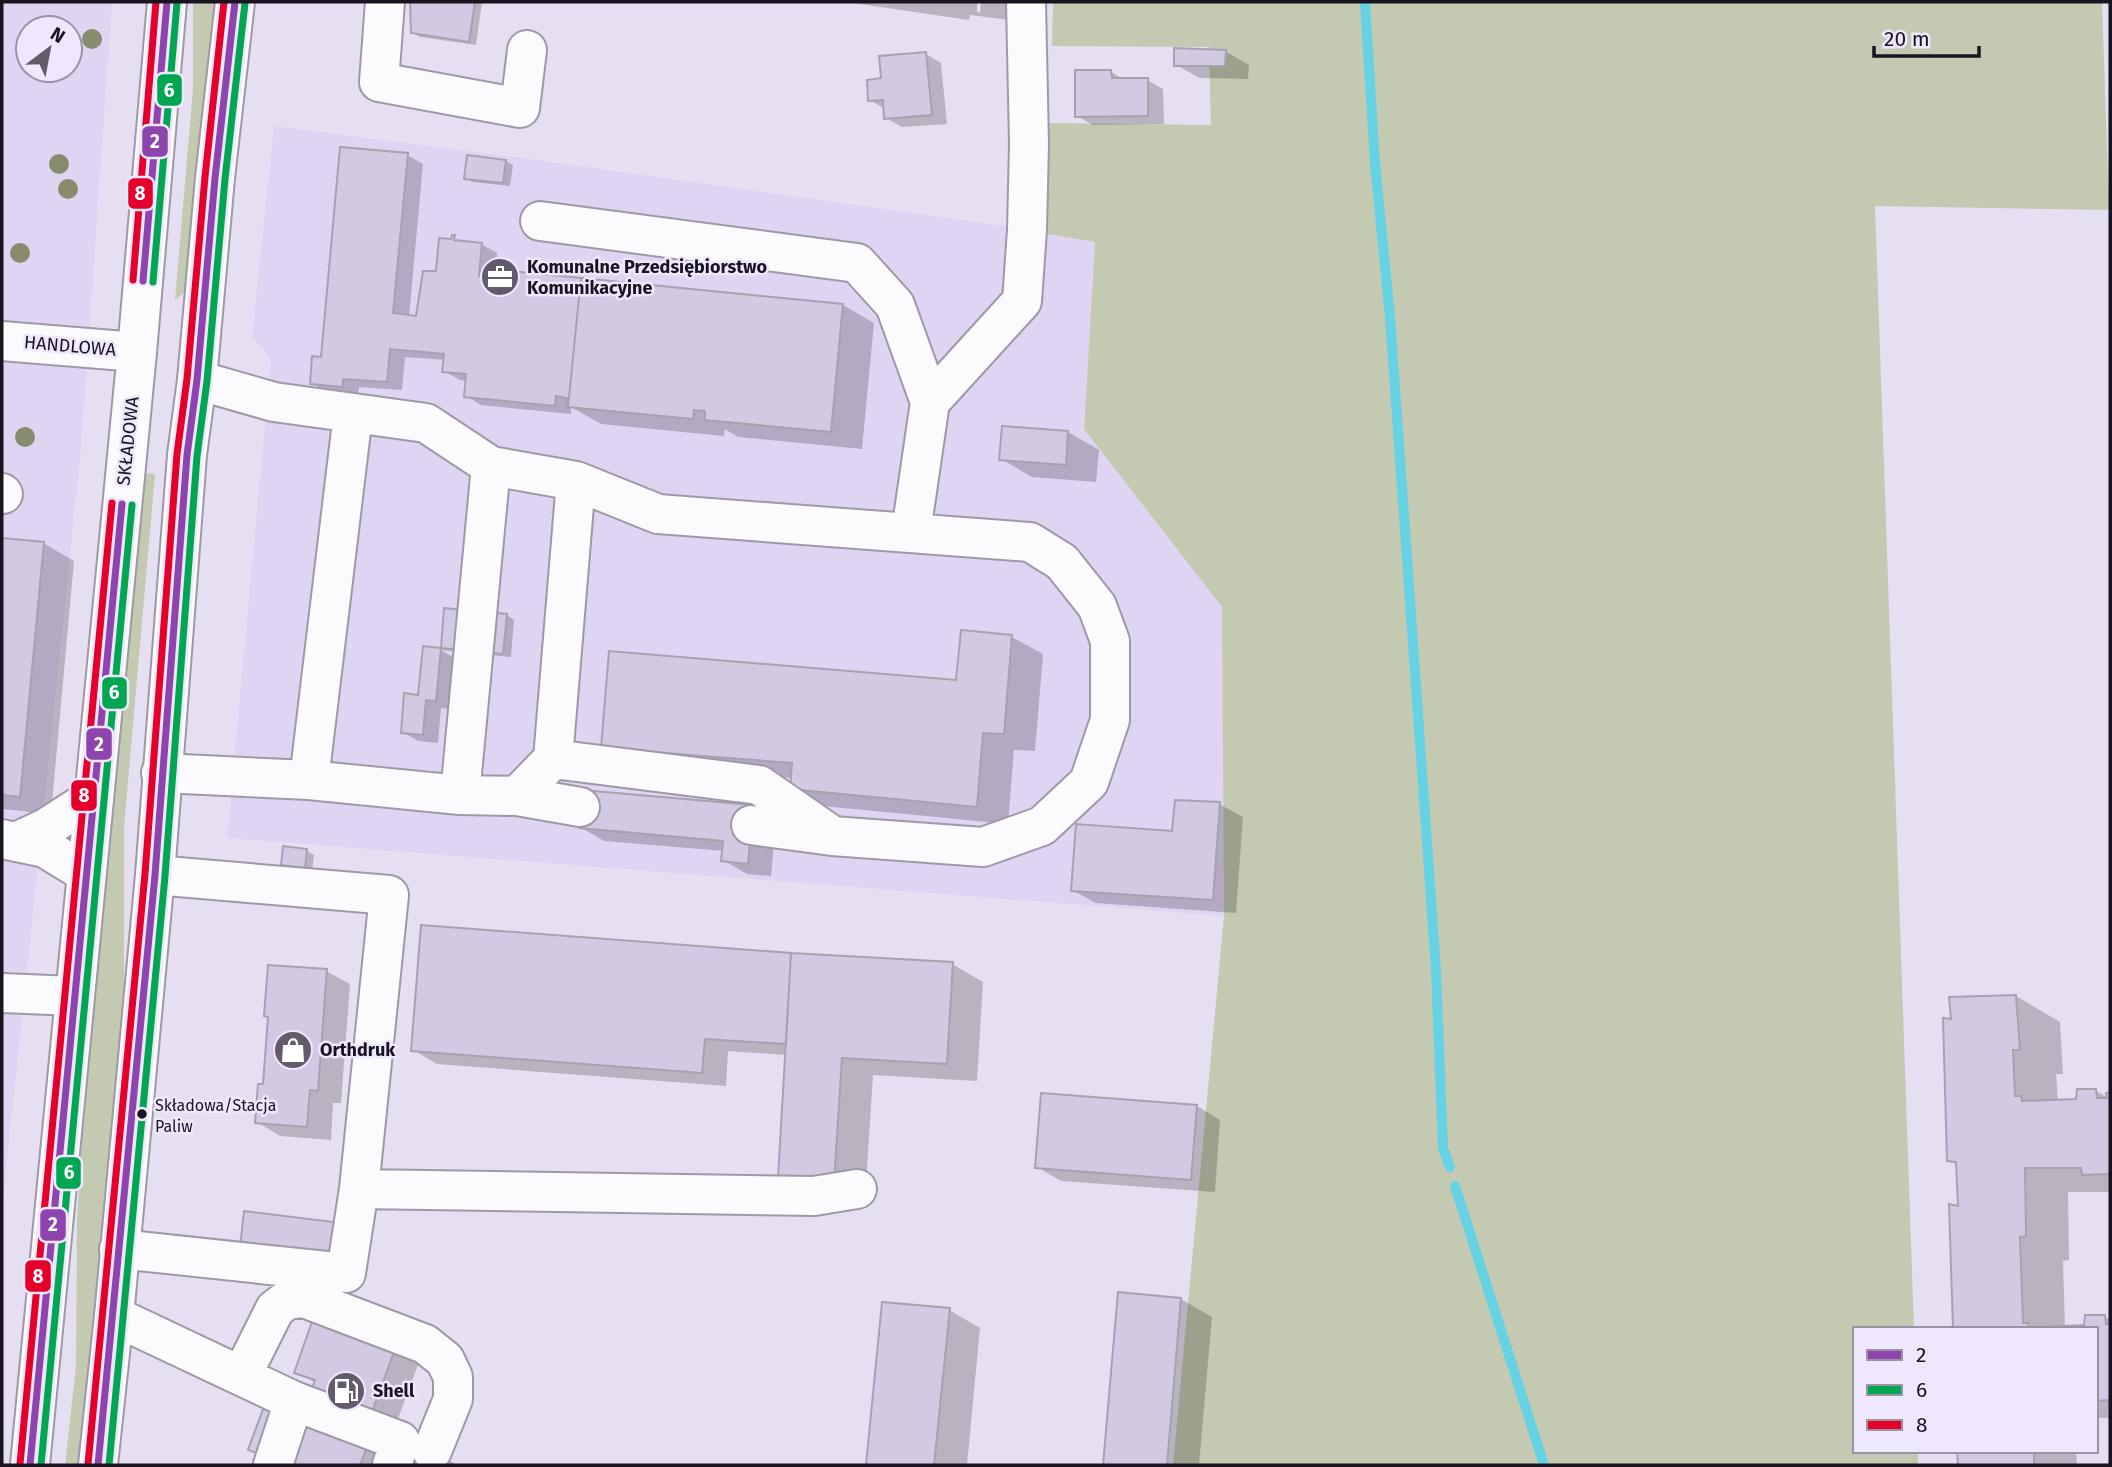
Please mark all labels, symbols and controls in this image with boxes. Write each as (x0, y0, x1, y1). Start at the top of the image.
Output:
north arrow (14, 14, 84, 84)
scale bar (1874, 14, 1979, 58)
text: N (46, 22, 69, 48)
text: 20 m (1884, 26, 1930, 52)
line badge: 6 (156, 73, 183, 107)
text: 6 (164, 79, 175, 102)
line badge: 2 (141, 125, 169, 158)
text: 2 (150, 130, 160, 153)
line badge: 8 (127, 177, 154, 210)
text: 8 (134, 182, 146, 205)
office icon: Komunalne Przedsiębiorstwo Komunikacyjne (479, 256, 521, 298)
place label: Komunalne Przedsiębiorstwo Komunikacyjne (527, 256, 767, 299)
street label: HANDLOWA (23, 331, 118, 361)
street label: SKŁADOWA (112, 395, 144, 487)
line badge: 6 (101, 676, 128, 710)
text: 6 (109, 681, 120, 704)
line badge: 2 (85, 727, 113, 761)
text: 2 (94, 733, 104, 756)
line badge: 8 (70, 779, 98, 812)
text: 8 (78, 784, 90, 807)
shop icon: Orthdruk (272, 1029, 314, 1071)
place label: Orthdruk (320, 1039, 396, 1061)
place label: Składowa/Stacja Paliw (155, 1096, 276, 1136)
marker: Składowa/Stacja Paliw (135, 1107, 149, 1121)
line badge: 6 (55, 1156, 82, 1190)
text: 6 (64, 1161, 75, 1184)
line badge: 2 (39, 1208, 67, 1242)
text: 2 (48, 1213, 58, 1236)
line badge: 8 (24, 1259, 52, 1293)
text: 8 (32, 1265, 44, 1288)
legend (1853, 1327, 2098, 1453)
text: 2 (1916, 1342, 1926, 1368)
fuel station icon: Shell (325, 1370, 367, 1412)
text: 6 (1916, 1377, 1927, 1403)
place label: Shell (373, 1380, 415, 1402)
text: 8 (1916, 1412, 1928, 1438)

